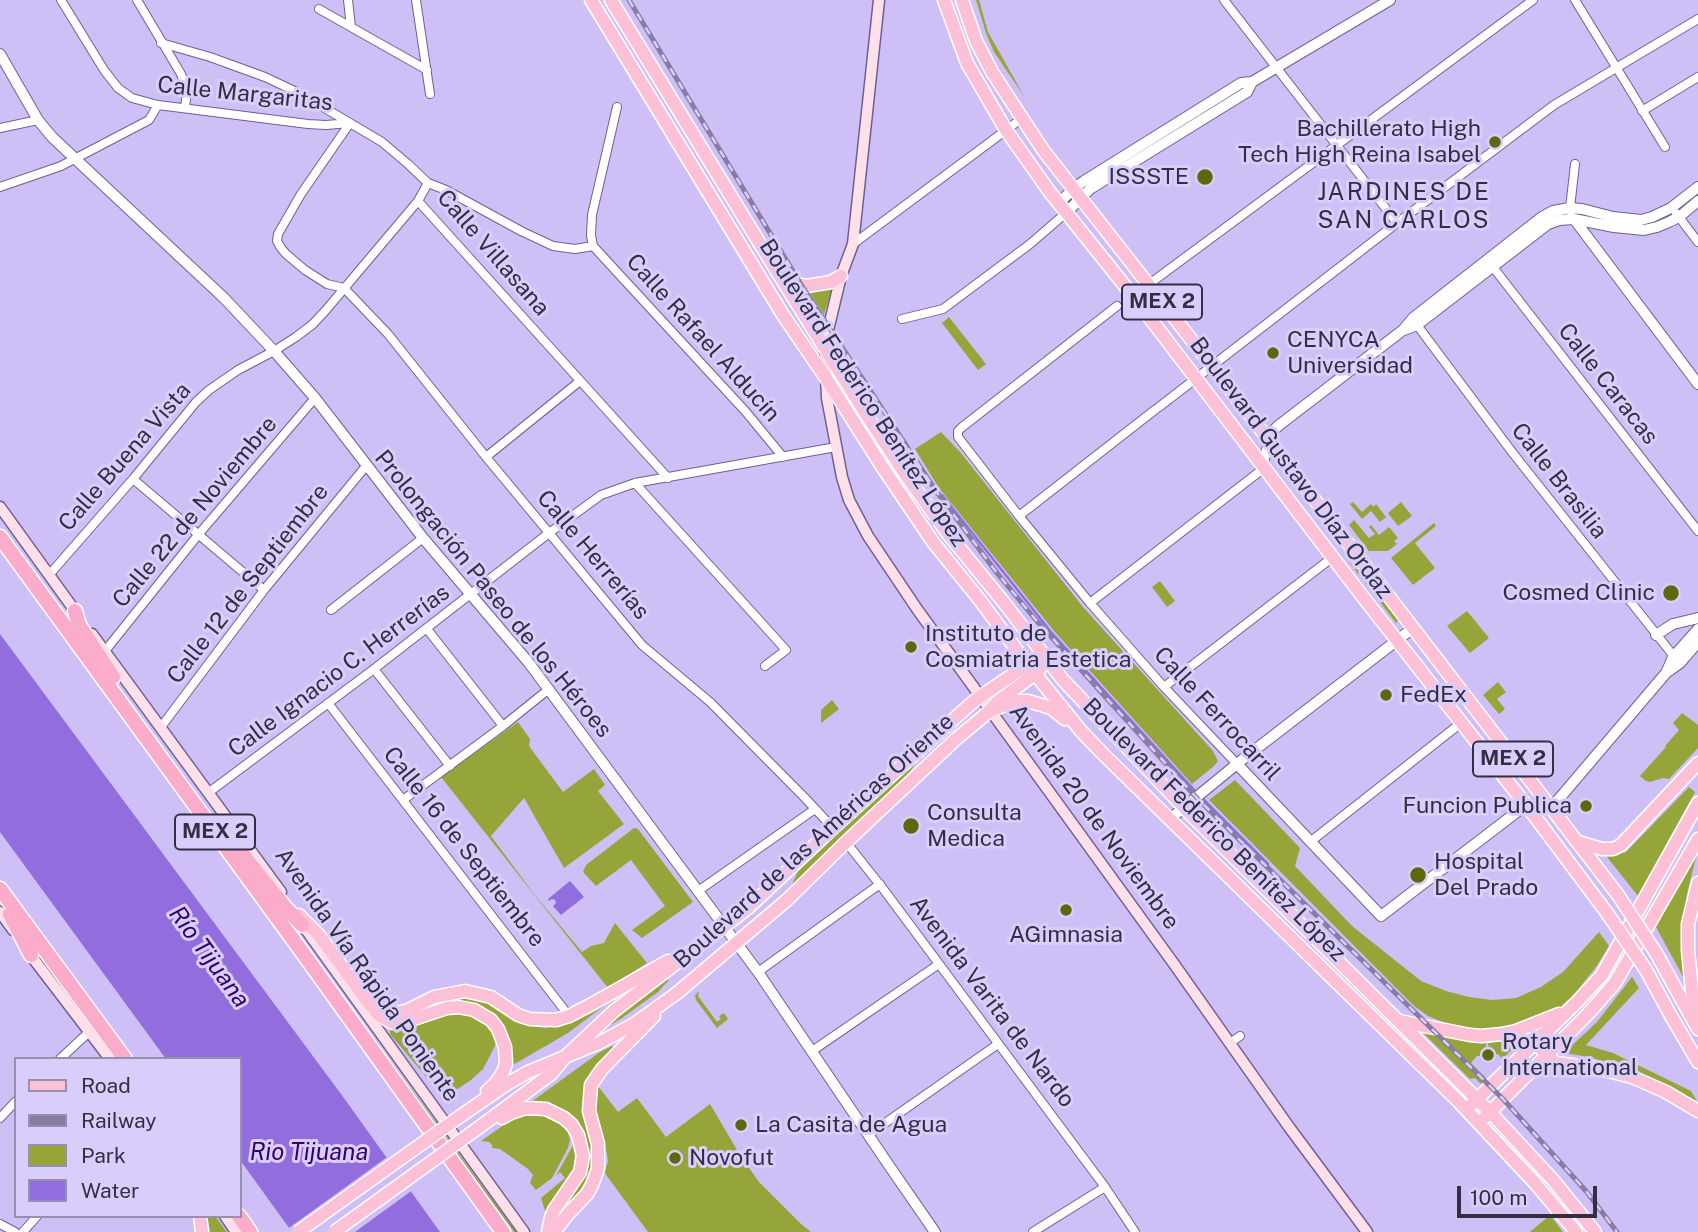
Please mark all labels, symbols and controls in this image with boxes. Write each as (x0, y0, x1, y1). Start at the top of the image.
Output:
street label: Calle Margaritas (156, 71, 334, 117)
place label: Bachillerato High Tech High Reina Isabel (1238, 115, 1481, 169)
marker: Bachillerato High Tech High Reina Isabel (1487, 134, 1503, 150)
place label: ISSSTE (1108, 163, 1189, 191)
marker: ISSSTE (1195, 167, 1215, 187)
district label: JARDINES DE SAN CARLOS (1319, 179, 1489, 235)
street label: Calle Villasana (431, 184, 555, 322)
street label: Boulevard Federico Benítez López (753, 234, 973, 552)
street label: Calle Rafael Alducín (620, 248, 786, 428)
road number: MEX 2 (1122, 284, 1202, 320)
street label: Calle Caracas (1552, 318, 1664, 450)
place label: CENYCA Universidad (1287, 326, 1413, 380)
street label: Boulevard Gustavo Díaz Ordaz (1184, 332, 1398, 604)
marker: CENYCA Universidad (1265, 345, 1281, 361)
street label: Calle Buena Vista (53, 377, 197, 537)
street label: Calle 22 de Noviembre (107, 411, 283, 613)
street label: Calle Brasilia (1505, 418, 1613, 544)
street label: Prolongación Paseo de los Héroes (368, 445, 618, 743)
street label: Calle 12 de Septiembre (161, 479, 335, 689)
street label: Calle Herrerías (531, 485, 655, 625)
street label: Calle Ignacio C. Herrerías (223, 579, 455, 763)
place label: Cosmed Clinic (1502, 579, 1655, 607)
marker: Cosmed Clinic (1661, 583, 1681, 603)
place label: Instituto de Cosmiatria Estetica (925, 620, 1131, 674)
marker: Instituto de Cosmiatria Estetica (903, 639, 919, 655)
street label: Calle Ferrocarril (1148, 641, 1286, 787)
place label: FedEx (1400, 681, 1467, 709)
marker: FedEx (1378, 687, 1394, 703)
street label: Boulevard Federico Benítez López (1077, 693, 1351, 967)
street label: Avenida 20 de Noviembre (1003, 699, 1185, 935)
street label: Boulevard de las Américas Oriente (668, 708, 960, 974)
street label: Calle 16 de Septiembre (377, 741, 551, 953)
road number: MEX 2 (1473, 742, 1553, 776)
place label: Funcion Publica (1402, 792, 1572, 820)
marker: Funcion Publica (1578, 798, 1594, 814)
place label: Consulta Medica (927, 799, 1022, 853)
road number: MEX 2 (175, 814, 255, 850)
marker: Consulta Medica (901, 816, 921, 836)
street label: Avenida Vía Rápida Poniente (269, 843, 465, 1107)
place label: Hospital Del Prado (1434, 848, 1538, 902)
marker: Hospital Del Prado (1408, 865, 1428, 885)
street label: Avenida Varita de Nardo (904, 891, 1080, 1113)
water label: Río Tijuana (163, 901, 255, 1013)
marker: AGimnasia (1058, 902, 1074, 918)
place label: AGimnasia (1009, 921, 1123, 949)
place label: Rotary International (1502, 1028, 1638, 1082)
marker: Rotary International (1480, 1047, 1496, 1063)
legend (14, 1057, 242, 1218)
text: Road (81, 1073, 131, 1098)
text: Railway (81, 1108, 157, 1133)
place label: La Casita de Agua (755, 1111, 947, 1139)
marker: La Casita de Agua (733, 1117, 749, 1133)
water label: Rio Tijuana (250, 1139, 368, 1167)
text: Park (81, 1143, 126, 1168)
place label: Novofut (689, 1144, 774, 1172)
marker: Novofut (667, 1150, 683, 1166)
scale bar (1460, 1172, 1600, 1216)
text: Water (81, 1178, 139, 1203)
text: 100 m (1470, 1185, 1527, 1210)

